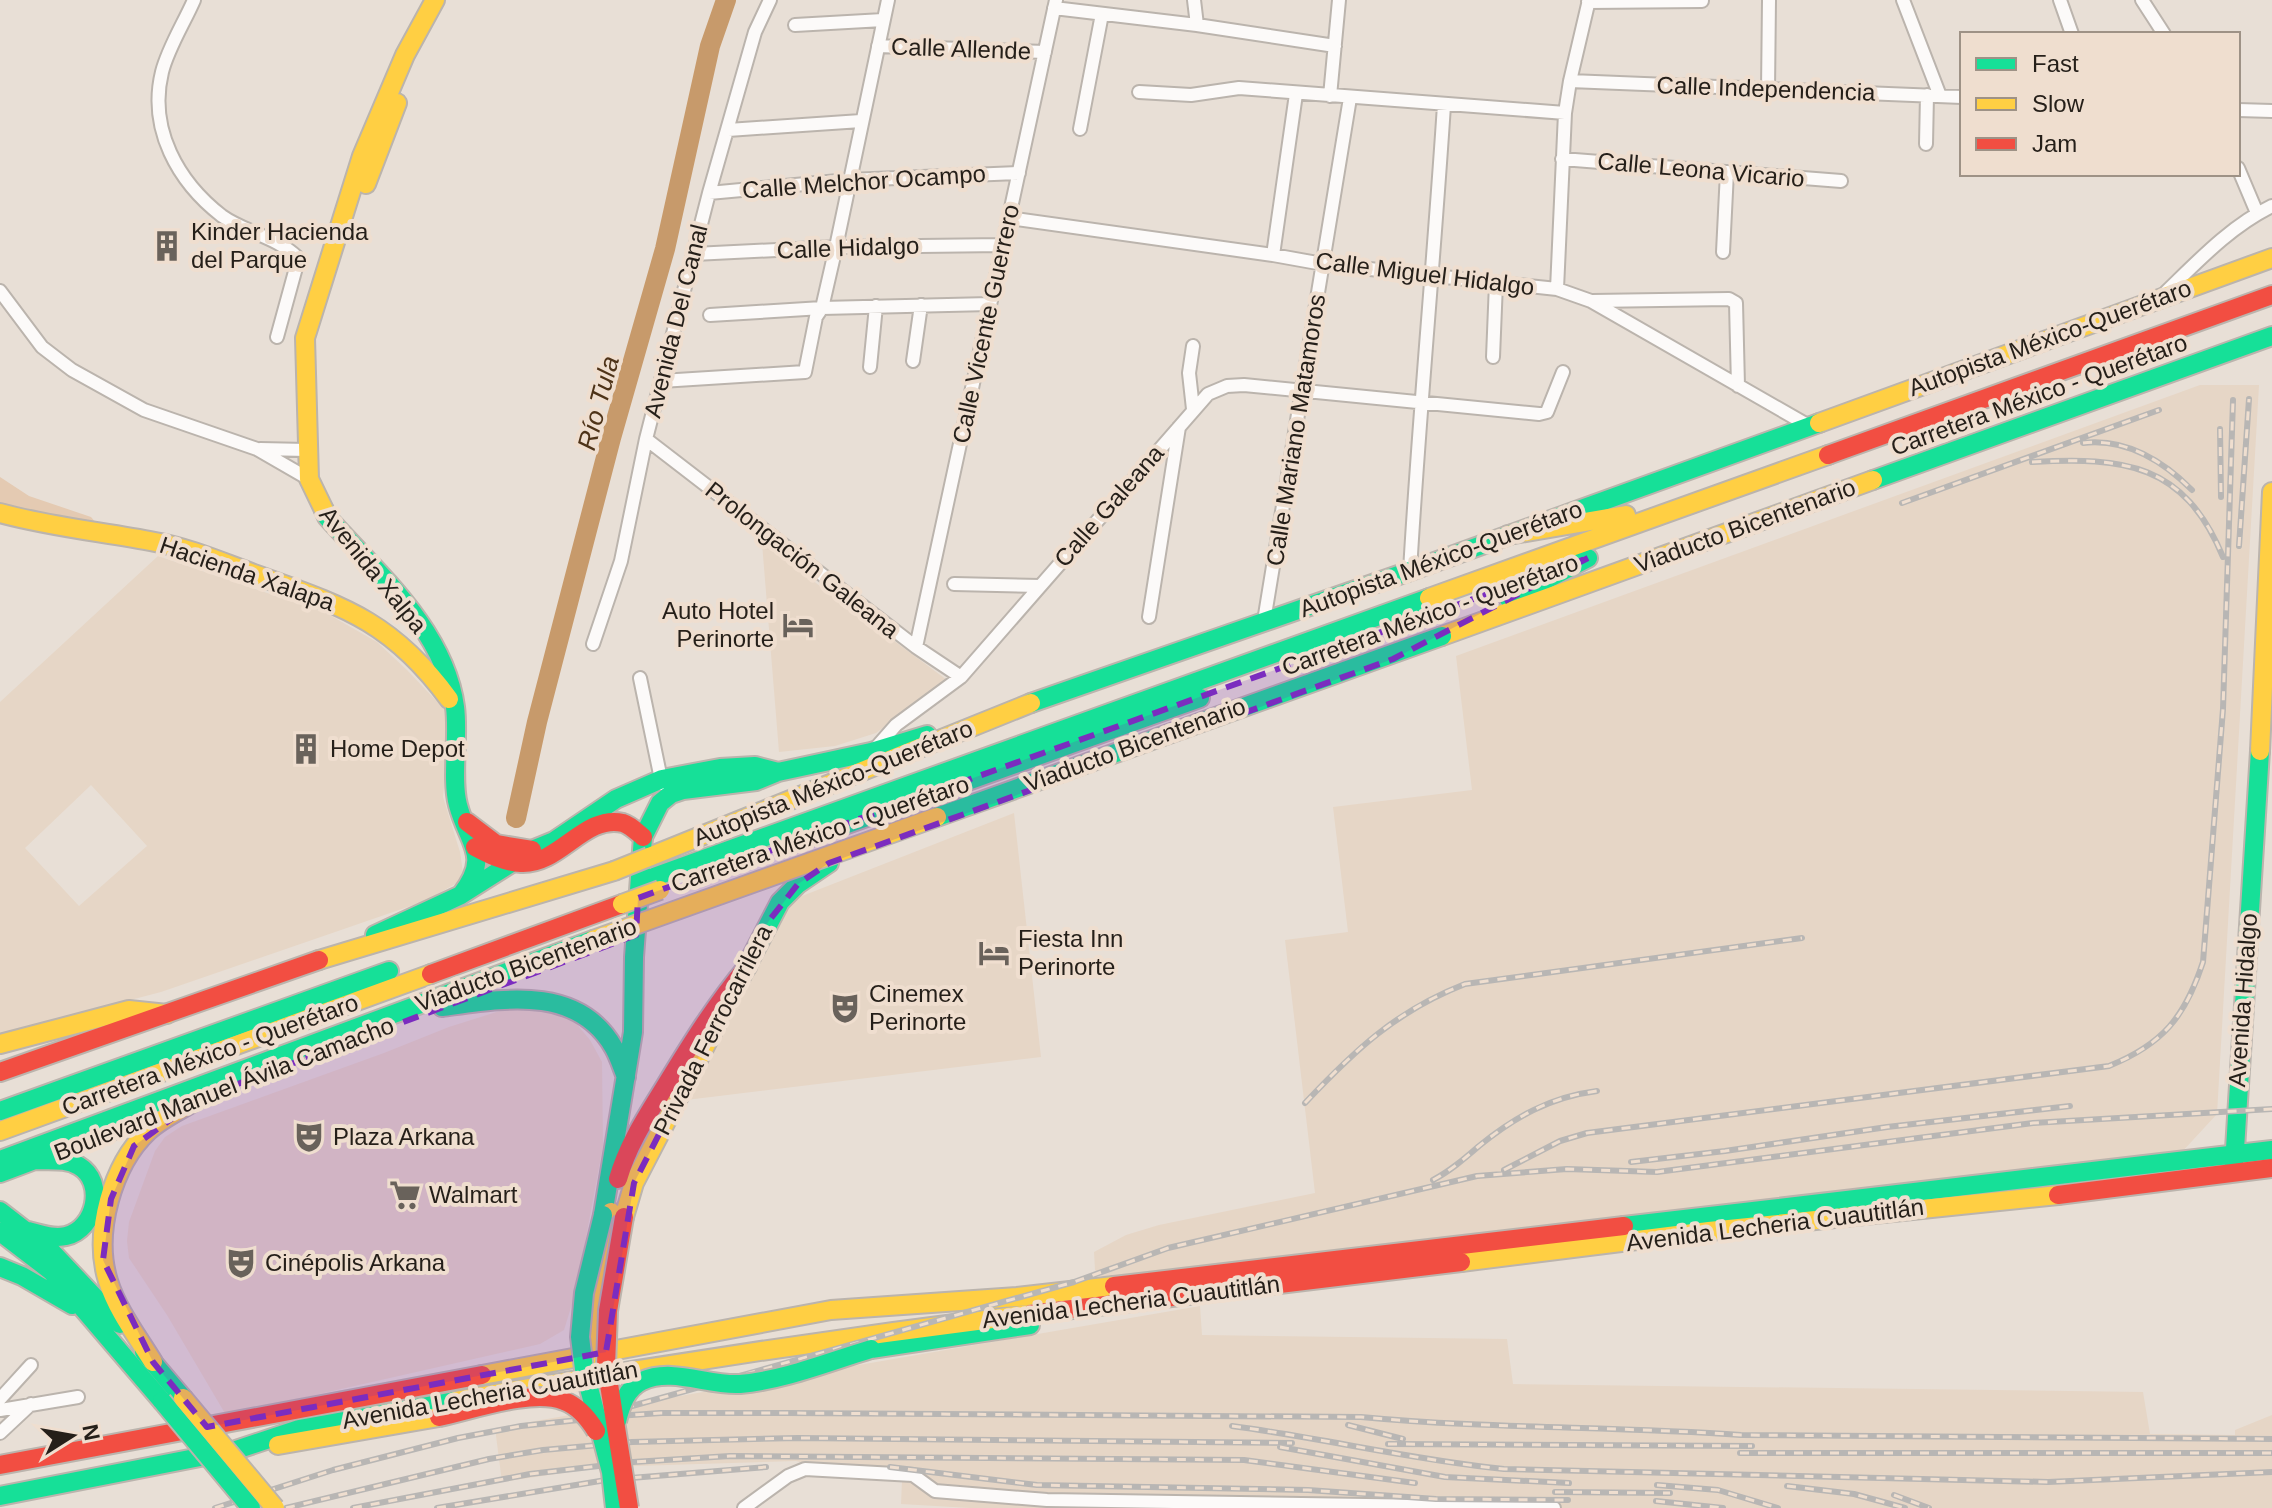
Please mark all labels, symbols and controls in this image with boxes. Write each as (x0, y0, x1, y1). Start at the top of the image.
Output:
legend (1960, 32, 2240, 176)
street label: Calle Allende (891, 33, 1032, 64)
text: Fast (2032, 50, 2079, 77)
street label: Calle Independencia (1656, 71, 1876, 106)
text: Slow (2032, 90, 2085, 117)
text: Jam (2032, 130, 2077, 157)
street label: Calle Leona Vicario (1596, 147, 1806, 192)
street label: Calle Melchor Ocampo (741, 160, 987, 203)
street label: Calle Vicente Guerrero (947, 202, 1024, 446)
place label: Kinder Hacienda del Parque (191, 218, 369, 273)
street label: Avenida Del Canal (638, 221, 713, 420)
building icon: Kinder Hacienda del Parque (150, 229, 184, 263)
street label: Calle Hidalgo (776, 232, 920, 263)
street label: Calle Miguel Hidalgo (1314, 247, 1536, 300)
street label: Autopista México-Querétaro (1905, 274, 2195, 401)
street label: Calle Mariano Matamoros (1261, 292, 1330, 568)
street label: Carretera México - Querétaro (1887, 328, 2191, 461)
water label: Río Tula (571, 353, 625, 453)
street label: Calle Galeana (1049, 439, 1169, 572)
street label: Viaducto Bicentenario (1631, 473, 1859, 578)
street label: Prolongación Galeana (700, 476, 905, 644)
street label: Autopista México-Querétaro (1296, 495, 1586, 622)
street label: Avenida Xalpa (314, 501, 433, 639)
street label: Hacienda Xalapa (156, 531, 339, 616)
street label: Carretera México - Querétaro (1278, 548, 1582, 681)
place label: Auto Hotel Perinorte (662, 597, 774, 652)
hotel icon: Auto Hotel Perinorte (781, 608, 815, 642)
street label: Viaducto Bicentenario (1021, 692, 1249, 797)
street label: Autopista México-Querétaro (689, 714, 976, 851)
building icon: Home Depot (289, 732, 323, 766)
place label: Home Depot (330, 735, 465, 762)
street label: Carretera México - Querétaro (667, 770, 972, 897)
street label: Viaducto Bicentenario (412, 912, 640, 1017)
street label: Avenida Hidalgo (2223, 912, 2262, 1088)
street label: Privada Ferrocarrilera (648, 920, 778, 1139)
place label: Fiesta Inn Perinorte (1018, 925, 1123, 980)
hotel icon: Fiesta Inn Perinorte (977, 936, 1011, 970)
place label: Cinemex Perinorte (869, 980, 966, 1035)
street label: Carretera México - Querétaro (58, 988, 362, 1121)
theatre icon: Cinemex Perinorte (828, 991, 862, 1025)
street label: Boulevard Manuel Ávila Camacho (50, 1011, 397, 1166)
theatre icon: Plaza Arkana (292, 1120, 326, 1154)
place label: Plaza Arkana (333, 1123, 475, 1150)
supermarket icon: Walmart (388, 1178, 422, 1212)
place label: Walmart (429, 1181, 518, 1208)
street label: Avenida Lecheria Cuautitlán (1625, 1193, 1925, 1256)
theatre icon: Cinépolis Arkana (224, 1246, 258, 1280)
place label: Cinépolis Arkana (265, 1249, 446, 1276)
street label: Avenida Lecheria Cuautitlán (981, 1270, 1281, 1333)
street label: Avenida Lecheria Cuautitlán (340, 1355, 640, 1434)
north arrow (32, 1396, 112, 1476)
text: N (77, 1422, 105, 1442)

